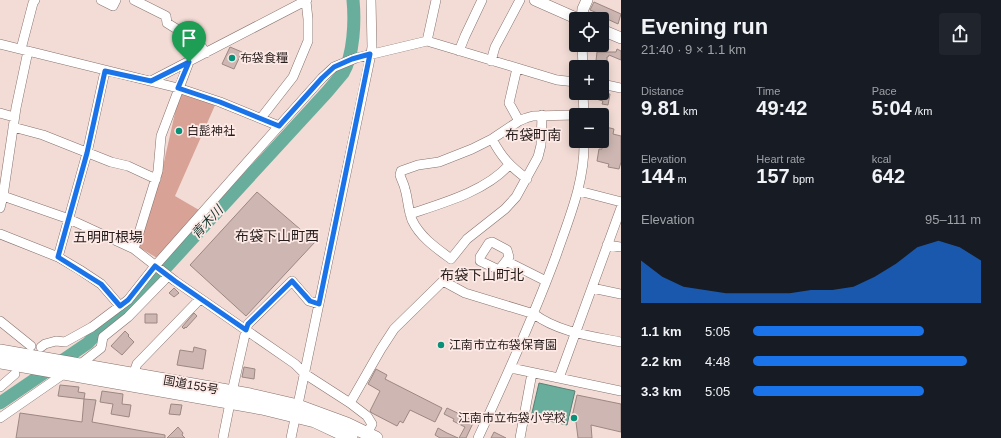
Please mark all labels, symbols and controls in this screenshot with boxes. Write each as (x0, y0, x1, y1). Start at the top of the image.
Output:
map controls (569, 12, 609, 148)
button: locate (569, 12, 609, 52)
button: share (939, 13, 981, 55)
text: Evening run (641, 14, 768, 39)
pin (172, 21, 206, 62)
icon: arrive (178, 27, 200, 49)
text: 21:40 · 9 × 1.1 km (641, 42, 746, 57)
place label: 布袋食糧 (240, 51, 288, 65)
marker: 布袋食糧 (227, 53, 237, 63)
button: + (569, 60, 609, 100)
text: Distance (641, 85, 684, 97)
text: Time (756, 85, 780, 97)
text: Pace (872, 85, 897, 97)
text: 9.81 (641, 97, 680, 119)
text: 49:42 (756, 97, 807, 119)
text: 5:04 (872, 97, 912, 119)
text: km (680, 105, 698, 117)
text: /km (912, 105, 932, 117)
button: − (569, 108, 609, 148)
place label: 白髭神社 (187, 124, 235, 138)
marker: 白髭神社 (174, 126, 184, 136)
district label: 布袋町南 (505, 127, 561, 143)
text: Elevation (641, 153, 686, 165)
text: Heart rate (756, 153, 805, 165)
text: kcal (872, 153, 891, 165)
text: 144 (641, 165, 674, 187)
text: 157 (756, 165, 790, 187)
text: 642 (872, 165, 905, 187)
text: m (674, 173, 687, 185)
text: bpm (790, 173, 814, 185)
water label: 青木川 (188, 201, 227, 241)
text: Elevation (641, 212, 694, 227)
text: 95–111 m (925, 212, 981, 227)
district label: 布袋下山町西 (235, 228, 319, 244)
district label: 五明町根場 (73, 229, 143, 245)
district label: 布袋下山町北 (440, 267, 524, 283)
text: 1.1 km (641, 324, 681, 339)
text: 5:05 (705, 324, 730, 339)
place label: 江南市立布袋保育園 (449, 338, 557, 352)
marker: 江南市立布袋保育園 (436, 340, 446, 350)
text: 2.2 km (641, 354, 681, 369)
text: 4:48 (705, 354, 730, 369)
street label: 国道155号 (162, 373, 220, 397)
text: 3.3 km (641, 384, 681, 399)
text: 5:05 (705, 384, 730, 399)
place label: 江南市立布袋小学校 (458, 411, 566, 425)
marker: 江南市立布袋小学校 (569, 413, 579, 423)

